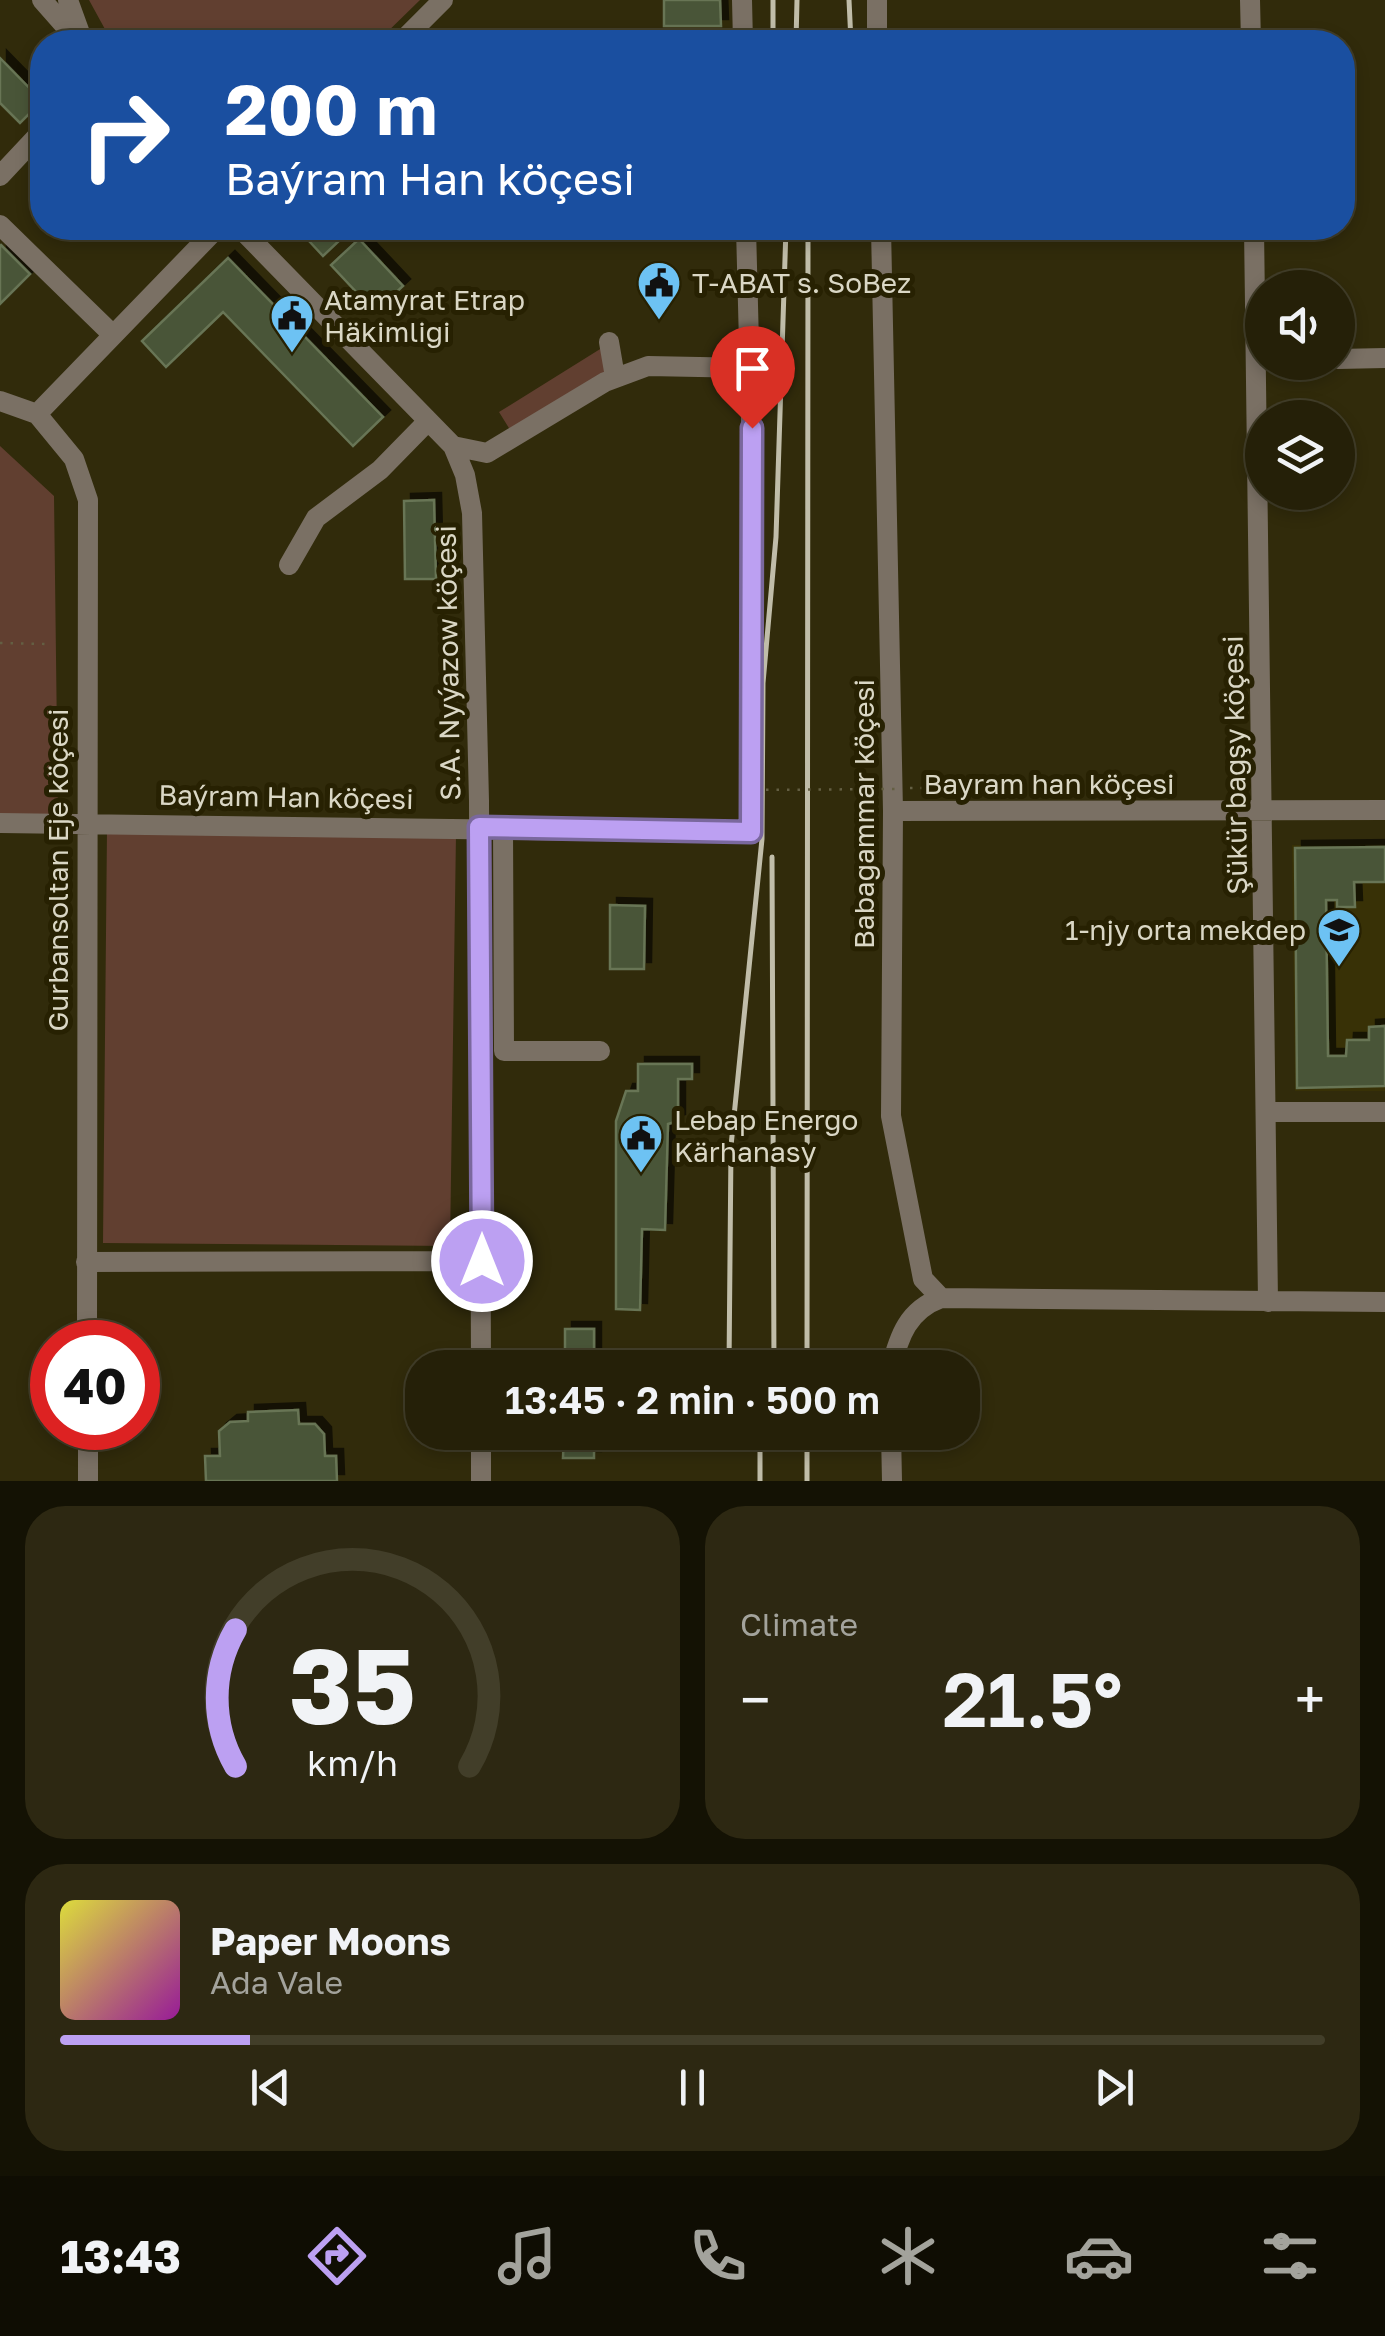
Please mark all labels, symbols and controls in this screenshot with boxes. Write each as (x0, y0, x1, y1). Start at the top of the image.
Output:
text: 200 m (225, 66, 437, 150)
icon: right (60, 70, 190, 200)
text: Baýram Han köçesi (225, 151, 635, 205)
public building icon: T-ABAT s. SoBez (636, 260, 682, 321)
place label: T-ABAT s. SoBez (692, 266, 911, 299)
map controls (1245, 270, 1355, 510)
button: sound (1245, 270, 1355, 380)
place label: Atamyrat Etrap Häkimligi (324, 283, 525, 348)
public building icon: Atamyrat Etrap Häkimligi (269, 293, 315, 354)
pin (710, 326, 795, 429)
icon: arrive (725, 341, 780, 396)
button: layers (1245, 400, 1355, 510)
street label: S.A. Nyýazow köçesi (429, 525, 466, 801)
street label: Şükür bagşy köçesi (1216, 635, 1253, 895)
street label: Babagammar köçesi (847, 679, 880, 949)
street label: Gurbansoltan Eje köçesi (41, 709, 74, 1031)
street label: Bayram han köçesi (923, 767, 1175, 800)
street label: Baýram Han köçesi (158, 778, 414, 815)
school or university icon: 1-njy orta mekdep (1316, 907, 1362, 968)
place label: 1-njy orta mekdep (1065, 913, 1306, 946)
place label: Lebap Energo Kärhanasy (674, 1103, 858, 1168)
public building icon: Lebap Energo Kärhanasy (618, 1113, 664, 1174)
position arrow (430, 1209, 534, 1313)
speed limit sign: 40 (30, 1320, 160, 1450)
text: 13:45 · 2 min · 500 m (505, 1377, 880, 1422)
text: Climate (740, 1605, 858, 1643)
text: 35 (289, 1622, 416, 1747)
text: 21.5° (942, 1653, 1123, 1744)
text: − (740, 1666, 770, 1732)
text: + (1295, 1666, 1325, 1732)
text: km/h (307, 1741, 398, 1784)
text: Paper Moons (210, 1918, 451, 1963)
text: Ada Vale (210, 1963, 343, 2001)
icon: previous (243, 2060, 298, 2115)
icon: pause (665, 2060, 720, 2115)
icon: next (1087, 2060, 1142, 2115)
icon: directions (302, 2221, 372, 2291)
icon: music (492, 2221, 562, 2291)
icon: phone (683, 2221, 753, 2291)
icon: climate (873, 2221, 943, 2291)
icon: car (1064, 2221, 1134, 2291)
icon: filters (1255, 2221, 1325, 2291)
text: 13:43 (60, 2229, 181, 2283)

